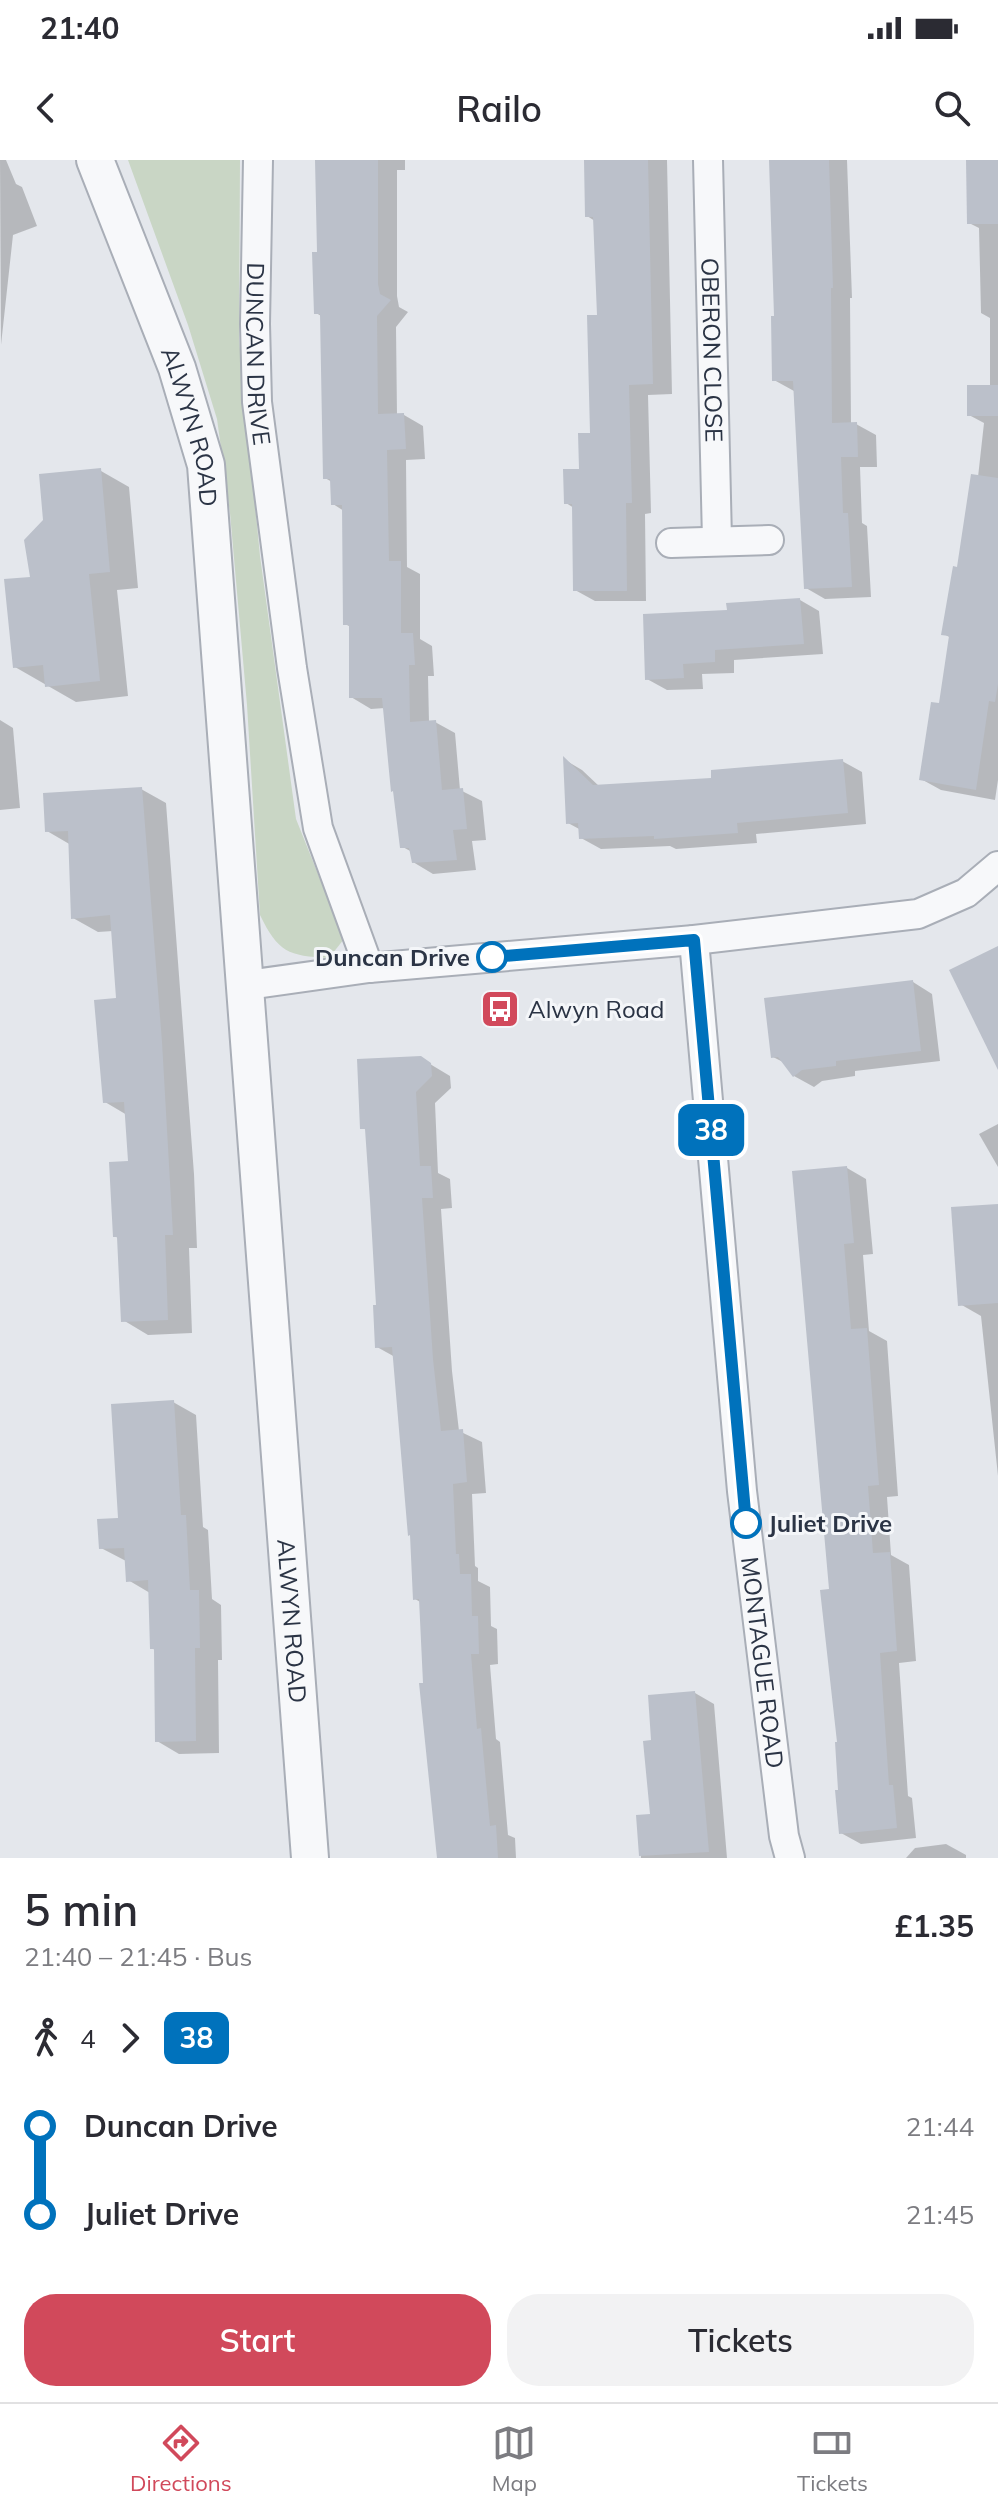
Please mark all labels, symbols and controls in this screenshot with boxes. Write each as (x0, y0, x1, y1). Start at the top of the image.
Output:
text: 21:40 (40, 9, 119, 47)
icon: back (24, 86, 68, 130)
text: Railo (456, 86, 542, 131)
icon: search (930, 86, 974, 130)
street label: OBERON CLOSE (695, 257, 730, 443)
street label: DUNCAN DRIVE (240, 262, 278, 447)
street label: ALWYN ROAD (155, 342, 224, 508)
place label: Duncan Drive (315, 942, 470, 972)
marker: Duncan Drive (477, 942, 507, 972)
bus stop icon: Alwyn Road (479, 988, 521, 1030)
place label: Alwyn Road (528, 994, 664, 1024)
line badge: 38 (675, 1104, 747, 1156)
text: 38 (694, 1112, 728, 1147)
marker: Juliet Drive (731, 1508, 761, 1538)
place label: Juliet Drive (768, 1508, 892, 1538)
street label: ALWYN ROAD (271, 1538, 313, 1704)
street label: MONTAGUE ROAD (735, 1555, 791, 1770)
text: 5 min (24, 1882, 138, 1937)
text: £1.35 (895, 1907, 974, 1945)
text: 21:40 – 21:45 · Bus (24, 1940, 253, 1973)
icon: walk (24, 2016, 68, 2060)
icon: forward (108, 2016, 152, 2060)
text: 38 (180, 2020, 213, 2055)
text: 4 (80, 2022, 96, 2055)
text: Duncan Drive (84, 2107, 278, 2145)
text: 21:44 (906, 2110, 974, 2143)
text: Juliet Drive (84, 2195, 239, 2233)
text: 21:45 (906, 2198, 974, 2231)
button: Start (24, 2294, 491, 2386)
button: Tickets (507, 2294, 974, 2386)
tab: Directions (130, 2421, 232, 2497)
tab: Map (492, 2421, 537, 2497)
tab: Tickets (797, 2421, 868, 2497)

